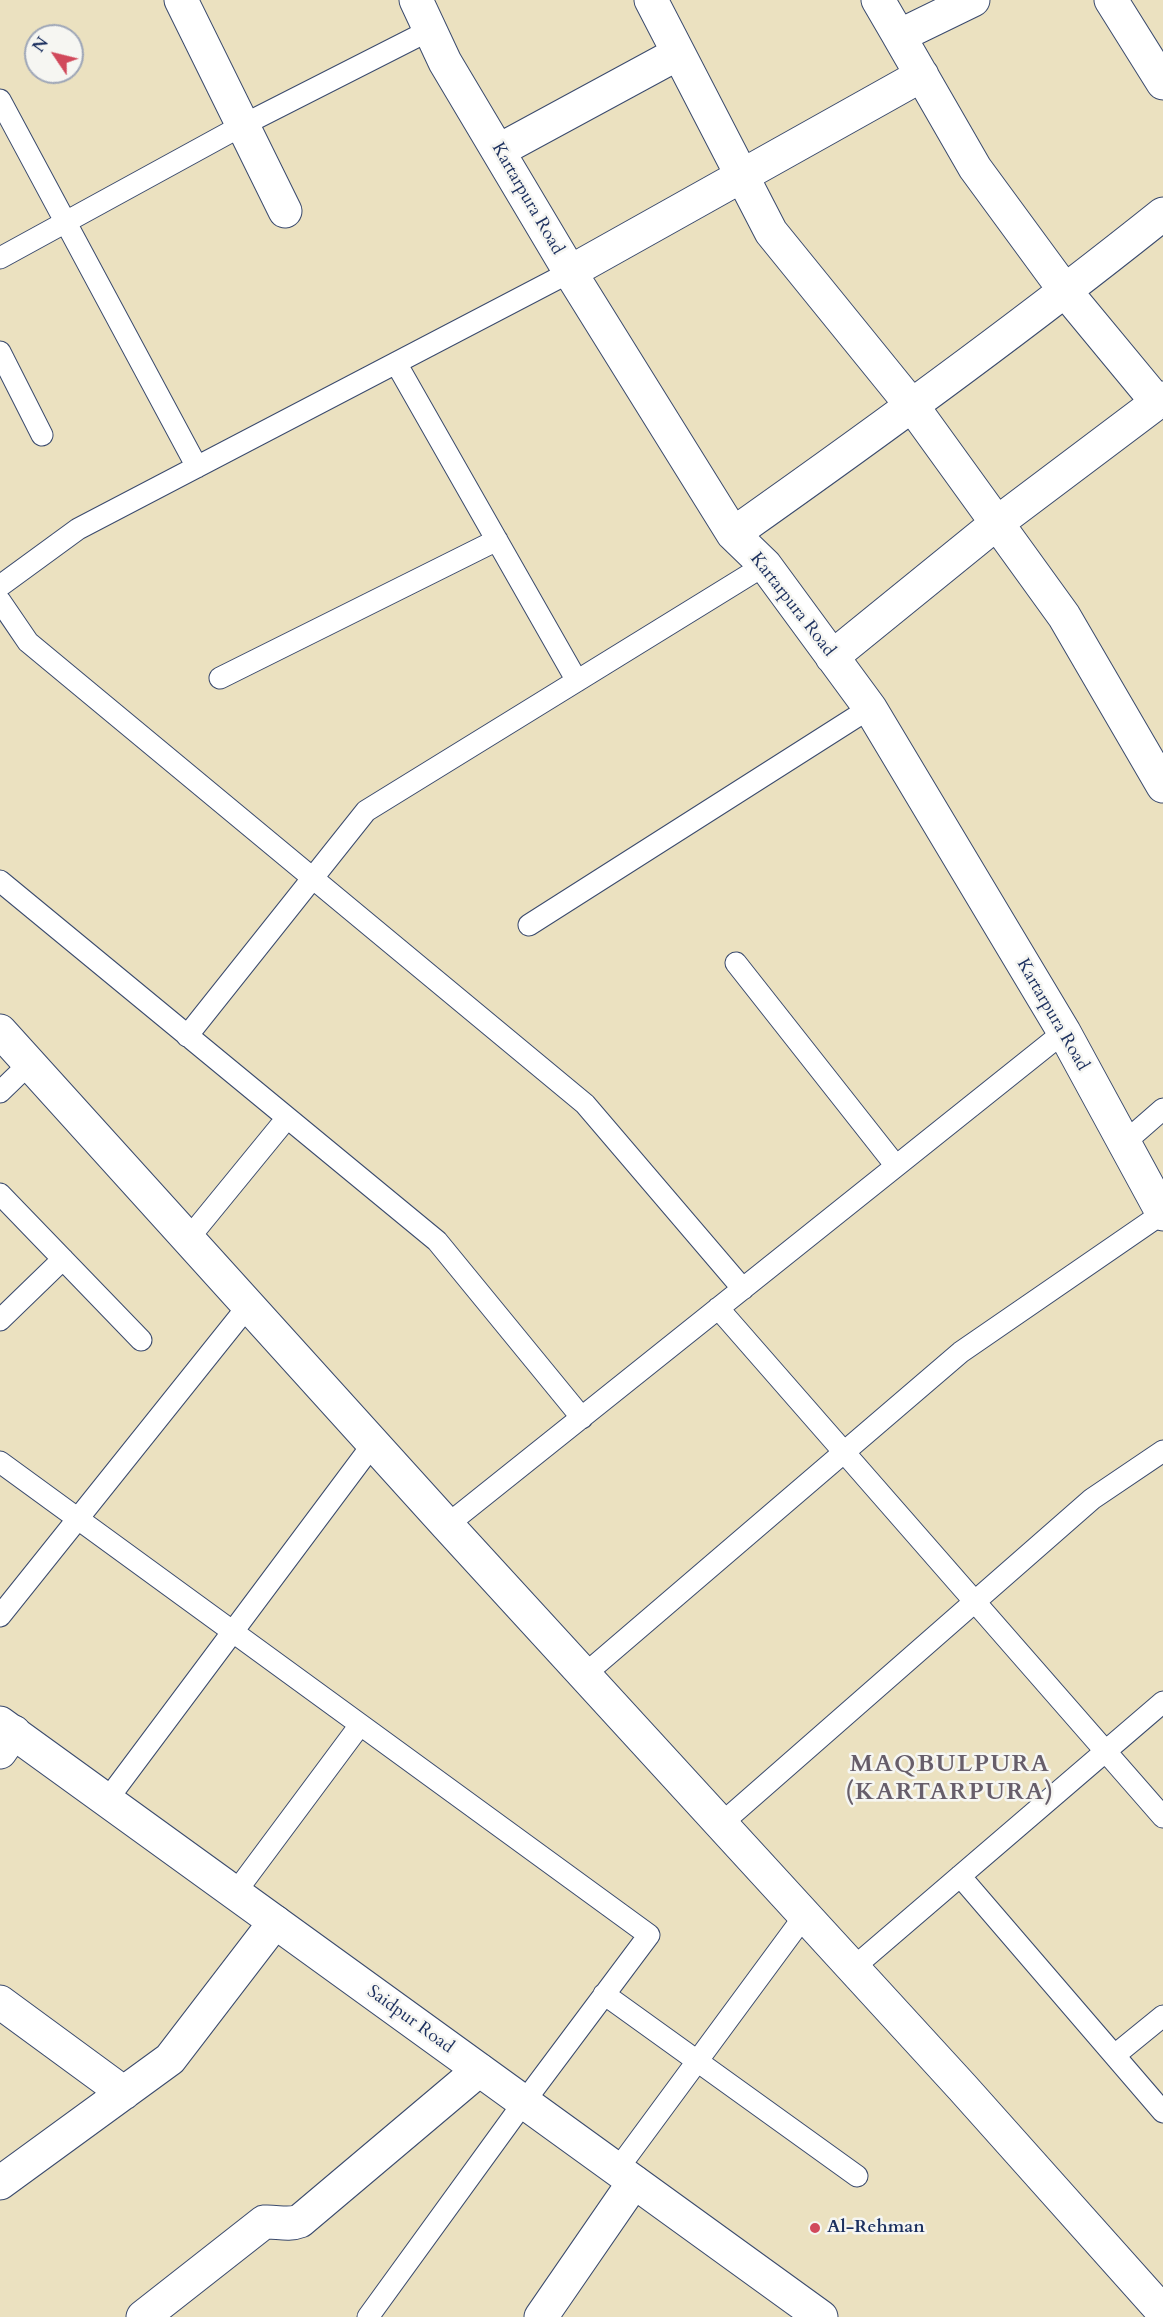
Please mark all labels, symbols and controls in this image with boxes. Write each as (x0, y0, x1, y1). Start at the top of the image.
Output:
north arrow (24, 24, 84, 84)
text: N (28, 33, 54, 57)
street label: Kartarpura Road (486, 139, 568, 259)
street label: Kartarpura Road (745, 549, 839, 661)
street label: Kartarpura Road (1011, 955, 1093, 1075)
district label: MAQBULPURA (KARTARPURA) (845, 1751, 1055, 1807)
street label: Saidpur Road (362, 1981, 458, 2059)
place label: Al-Rehman (827, 2217, 925, 2239)
marker: Al-Rehman (808, 2221, 822, 2235)

